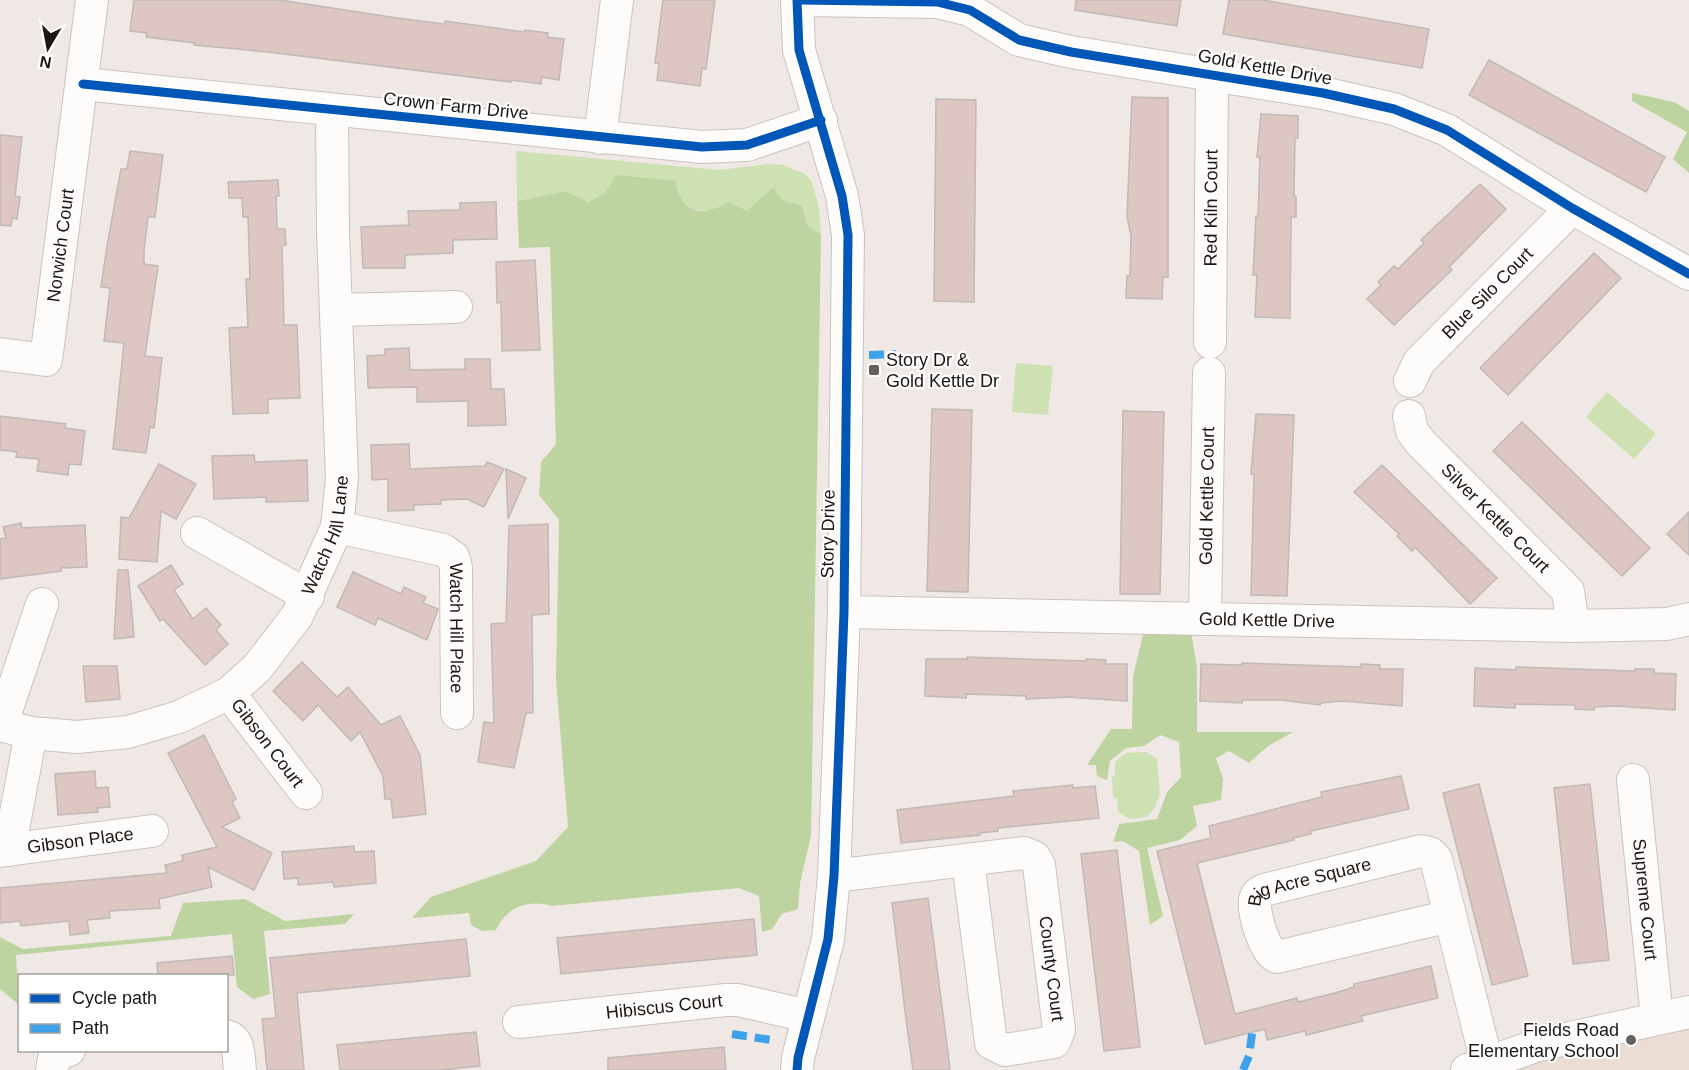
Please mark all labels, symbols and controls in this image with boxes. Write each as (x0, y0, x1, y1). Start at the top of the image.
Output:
north arrow (18, 18, 78, 78)
street label: Gold Kettle Drive (1196, 45, 1334, 89)
text: N (38, 53, 53, 72)
street label: Crown Farm Drive (382, 88, 530, 124)
street label: Red Kiln Court (1201, 149, 1221, 267)
street label: Norwich Court (44, 187, 78, 303)
street label: Blue Silo Court (1438, 244, 1537, 343)
place label: Story Dr & Gold Kettle Dr (886, 350, 999, 391)
marker: Story Dr & Gold Kettle Dr (867, 363, 881, 377)
street label: Gold Kettle Court (1196, 427, 1218, 565)
street label: Silver Kettle Court (1437, 459, 1554, 577)
street label: Watch Hill Lane (298, 474, 352, 598)
street label: Story Drive (817, 489, 839, 579)
street label: Watch Hill Place (446, 563, 467, 693)
street label: Gold Kettle Drive (1199, 609, 1335, 631)
street label: Gibson Court (227, 695, 308, 791)
street label: Gibson Place (26, 824, 135, 857)
street label: Supreme Court (1629, 838, 1661, 961)
street label: Big Acre Square (1244, 854, 1373, 908)
street label: County Court (1035, 915, 1068, 1023)
legend (18, 974, 228, 1052)
text: Cycle path (72, 988, 157, 1008)
street label: Hibiscus Court (605, 990, 723, 1023)
text: Path (72, 1018, 109, 1038)
place label: Fields Road Elementary School (1468, 1020, 1619, 1061)
marker: Fields Road Elementary School (1624, 1033, 1638, 1047)

